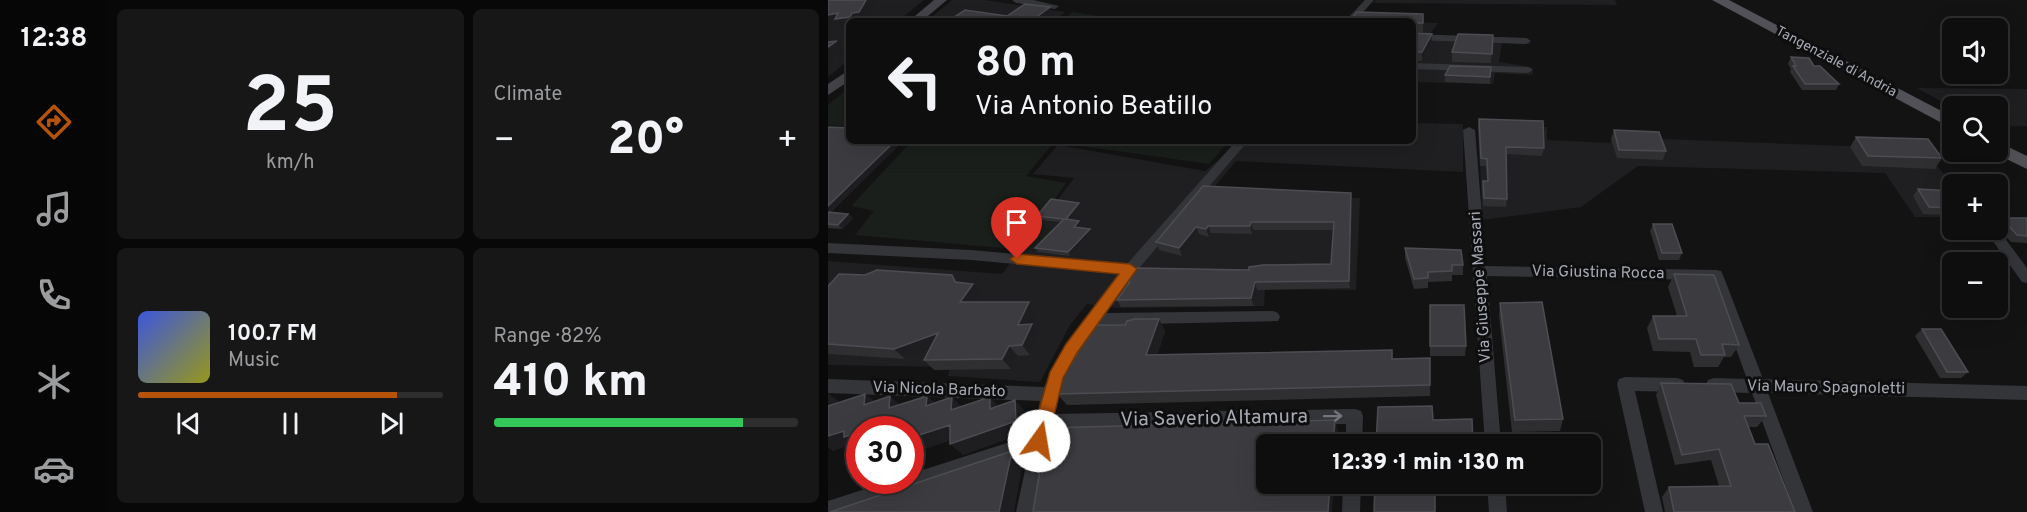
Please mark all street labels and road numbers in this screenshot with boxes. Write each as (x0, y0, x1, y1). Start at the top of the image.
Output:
street label: Tangenziale di Andria (1773, 23, 1899, 101)
street label: Via Giuseppe Massari (1466, 211, 1496, 363)
street label: Via Giustina Rocca (1531, 262, 1665, 284)
street label: Via Mauro Spagnoletti (1747, 377, 1905, 399)
street label: Via Nicola Barbato (872, 378, 1006, 402)
street label: Via Saverio Altamura (1120, 404, 1308, 434)

